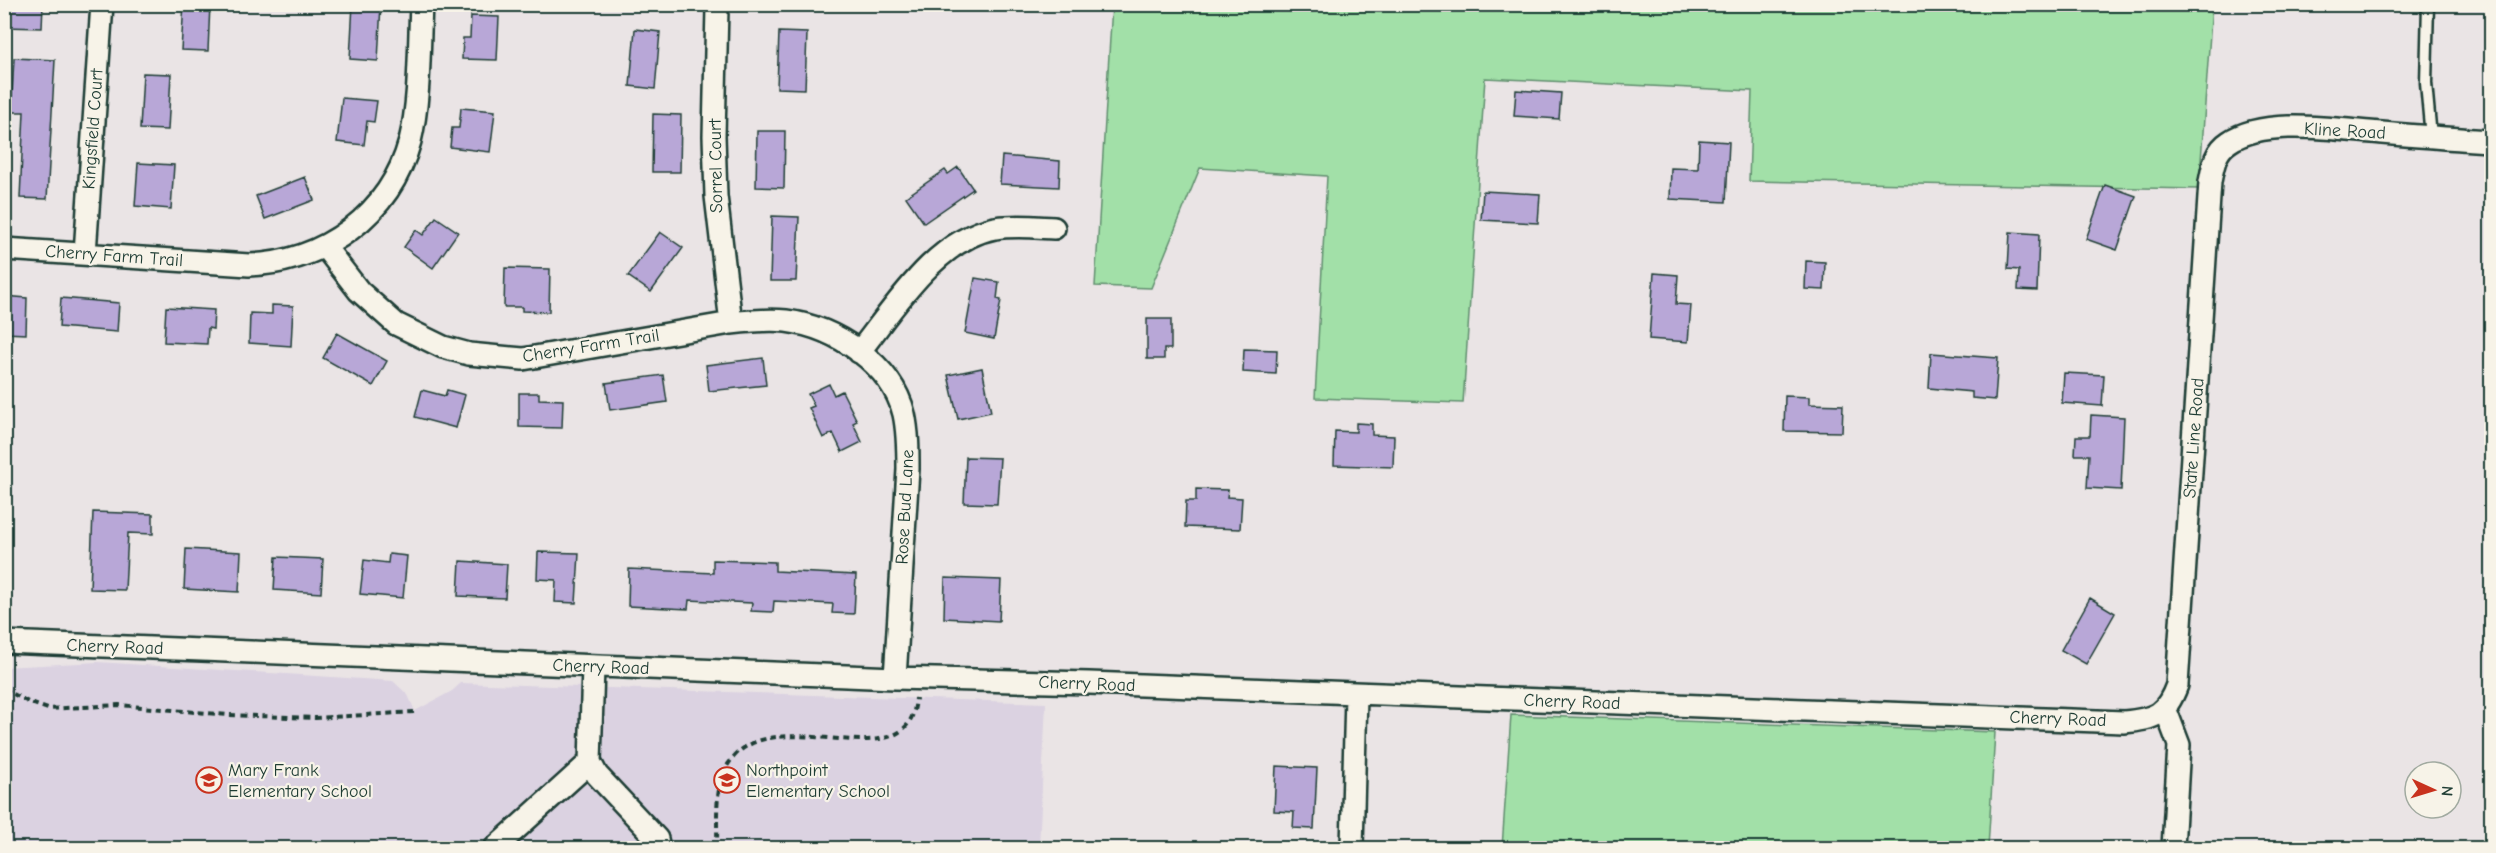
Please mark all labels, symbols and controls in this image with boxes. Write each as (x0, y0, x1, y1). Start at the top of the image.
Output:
street label: Kingsfield Court (78, 67, 108, 190)
street label: Sorrel Court (705, 118, 727, 213)
street label: Kline Road (2304, 118, 2386, 144)
street label: Cherry Farm Trail (44, 241, 184, 271)
street label: Cherry Farm Trail (521, 325, 661, 367)
street label: State Line Road (2179, 377, 2209, 499)
street label: Rose Bud Lane (891, 449, 919, 565)
street label: Cherry Road (66, 635, 164, 659)
street label: Cherry Road (552, 655, 650, 679)
street label: Cherry Road (1038, 672, 1136, 696)
street label: Cherry Road (1523, 690, 1621, 714)
street label: Cherry Road (2009, 707, 2107, 731)
place label: Mary Frank Elementary School (228, 760, 372, 802)
place label: Northpoint Elementary School (746, 760, 890, 802)
north arrow (2403, 760, 2463, 820)
school or university icon: Mary Frank Elementary School (194, 765, 224, 795)
school or university icon: Northpoint Elementary School (712, 765, 742, 795)
text: N (2438, 785, 2456, 797)

